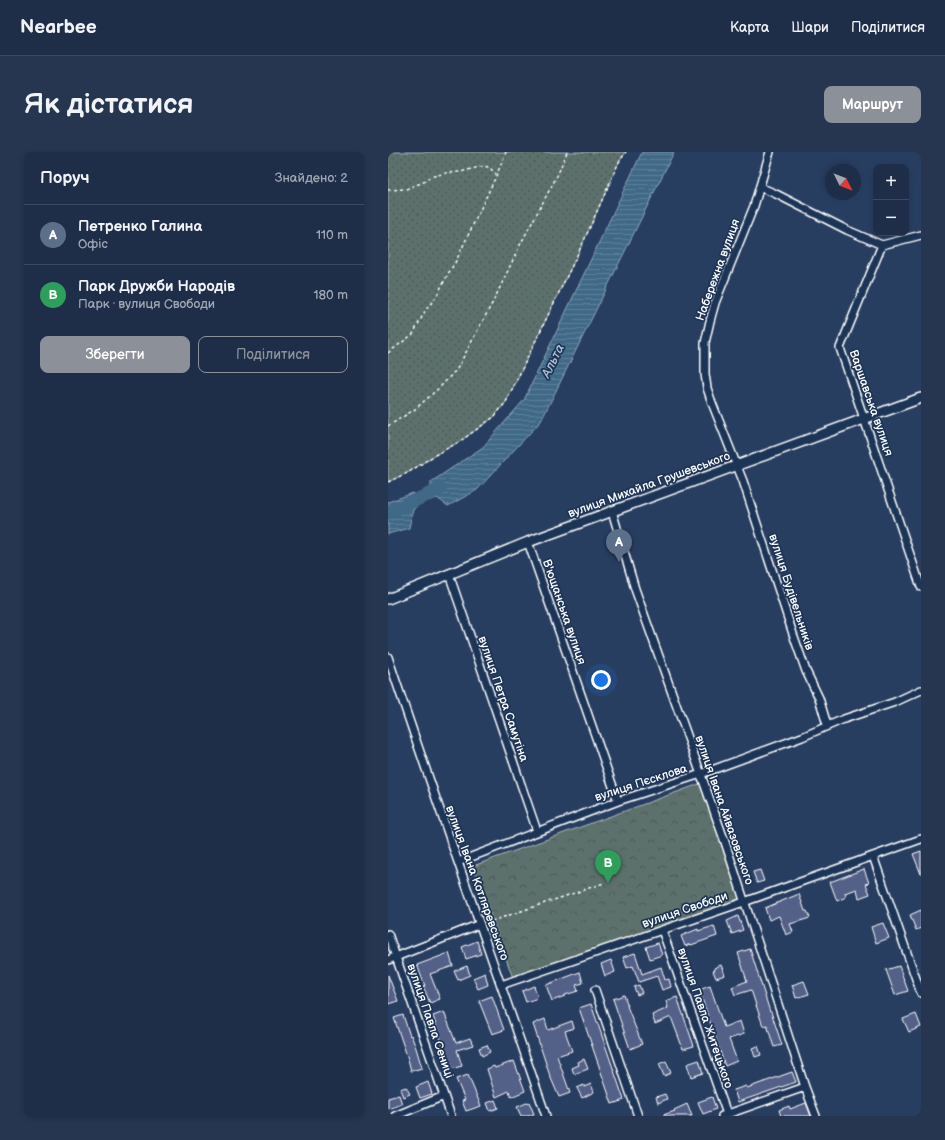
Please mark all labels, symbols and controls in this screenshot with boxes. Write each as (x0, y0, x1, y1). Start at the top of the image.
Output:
text: Nearbee (20, 16, 97, 39)
text: Карта (730, 19, 769, 36)
text: Шари (791, 19, 829, 36)
text: Поділитися (851, 19, 925, 36)
button: Маршрут (824, 86, 921, 123)
text: Як дістатися (24, 88, 193, 121)
north arrow (825, 164, 861, 200)
map controls (873, 164, 909, 236)
button: + (873, 164, 909, 200)
text: Поруч (40, 168, 90, 188)
text: Знайдено: 2 (275, 170, 348, 186)
button: − (873, 200, 909, 236)
text: Петренко Галина (78, 217, 202, 236)
street label: Набережна вулиця (693, 217, 744, 323)
text: A (49, 227, 57, 243)
text: 110 m (316, 227, 348, 243)
text: Офіс (78, 236, 108, 252)
text: Парк Дружби Народів (78, 277, 235, 296)
text: B (48, 287, 58, 303)
text: 180 m (313, 287, 348, 303)
text: Парк · вулиця Свободи (78, 296, 215, 312)
button: Зберегти (40, 336, 190, 373)
button: Поділитися (198, 336, 348, 373)
water label: Альта (538, 341, 568, 381)
street label: Варшавська вулиця (846, 348, 896, 458)
street label: вулиця Михайла Грушевського (566, 449, 732, 521)
pin: A (606, 529, 632, 562)
street label: вулиця Будівельників (765, 532, 817, 653)
street label: В'ющанська вулиця (539, 557, 589, 667)
street label: вулиця Петра Самутіна (474, 634, 532, 764)
your location (591, 670, 611, 690)
street label: вулиця Івана Айвазовського (691, 733, 757, 887)
street label: вулиця Пєсклова (593, 761, 689, 805)
street label: вулиця Івана Котляревського (442, 804, 512, 962)
pin: B (595, 850, 621, 883)
street label: вулиця Свободи (640, 888, 730, 932)
street label: вулиця Павла Житецького (674, 946, 736, 1090)
street label: вулиця Павла Сениці (403, 962, 457, 1080)

